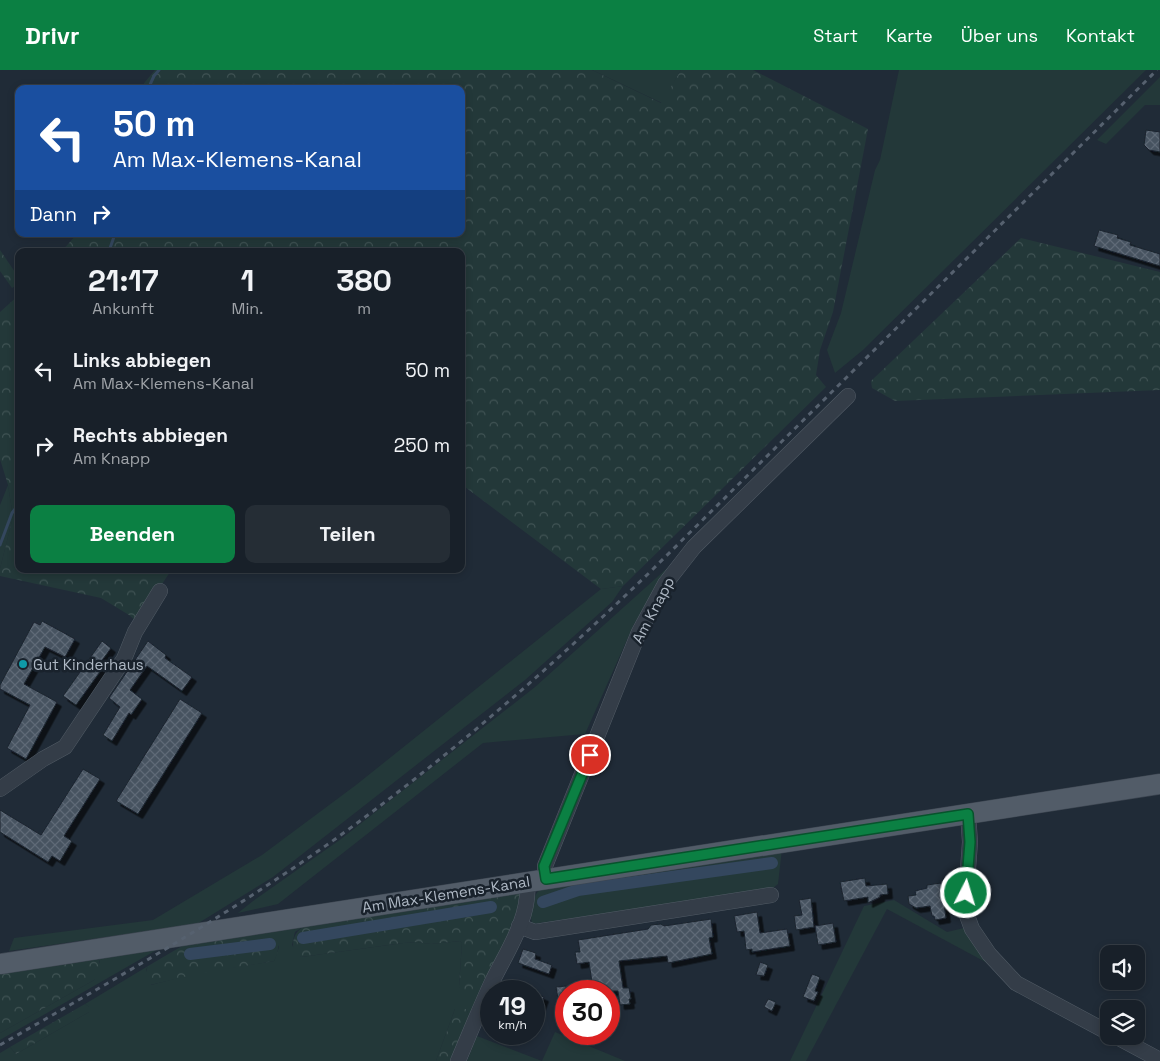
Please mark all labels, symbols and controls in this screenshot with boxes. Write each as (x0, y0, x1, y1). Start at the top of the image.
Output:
text: Drivr (25, 20, 80, 51)
text: Start (813, 24, 858, 47)
text: Karte (886, 24, 933, 47)
text: Über uns (961, 24, 1038, 47)
text: Kontakt (1066, 24, 1135, 47)
text: 50 m (113, 102, 195, 146)
icon: left (30, 105, 95, 170)
text: Am Max-Klemens-Kanal (113, 145, 362, 173)
icon: right (87, 200, 115, 228)
text: Dann (30, 202, 77, 227)
text: 21:17 (88, 261, 159, 300)
text: 1 (241, 261, 254, 300)
text: 380 (336, 261, 392, 300)
text: Ankunft (92, 298, 154, 319)
text: Min. (232, 298, 263, 319)
text: m (357, 298, 371, 319)
text: Links abbiegen (73, 348, 211, 373)
icon: left (30, 357, 58, 385)
text: 50 m (405, 358, 450, 383)
text: Am Max-Klemens-Kanal (73, 373, 254, 394)
text: Rechts abbiegen (73, 423, 228, 448)
icon: right (30, 432, 58, 460)
text: 250 m (394, 433, 450, 458)
text: Am Knapp (73, 448, 150, 469)
button: Beenden (30, 505, 235, 563)
button: Teilen (245, 505, 450, 563)
street label: Am Knapp (628, 574, 678, 646)
place label: Gut Kinderhaus (33, 655, 144, 674)
marker: Gut Kinderhaus (17, 658, 29, 670)
pin (569, 734, 611, 776)
icon: arrive (576, 741, 604, 769)
position arrow (939, 866, 991, 918)
street label: Am Max-Klemens-Kanal (361, 871, 531, 917)
map controls (1100, 945, 1145, 1045)
button: sound (1100, 945, 1145, 990)
speed limit sign: 30 (555, 980, 620, 1045)
text: 19 (499, 990, 526, 1022)
button: layers (1100, 1000, 1145, 1045)
text: km/h (498, 1017, 527, 1033)

